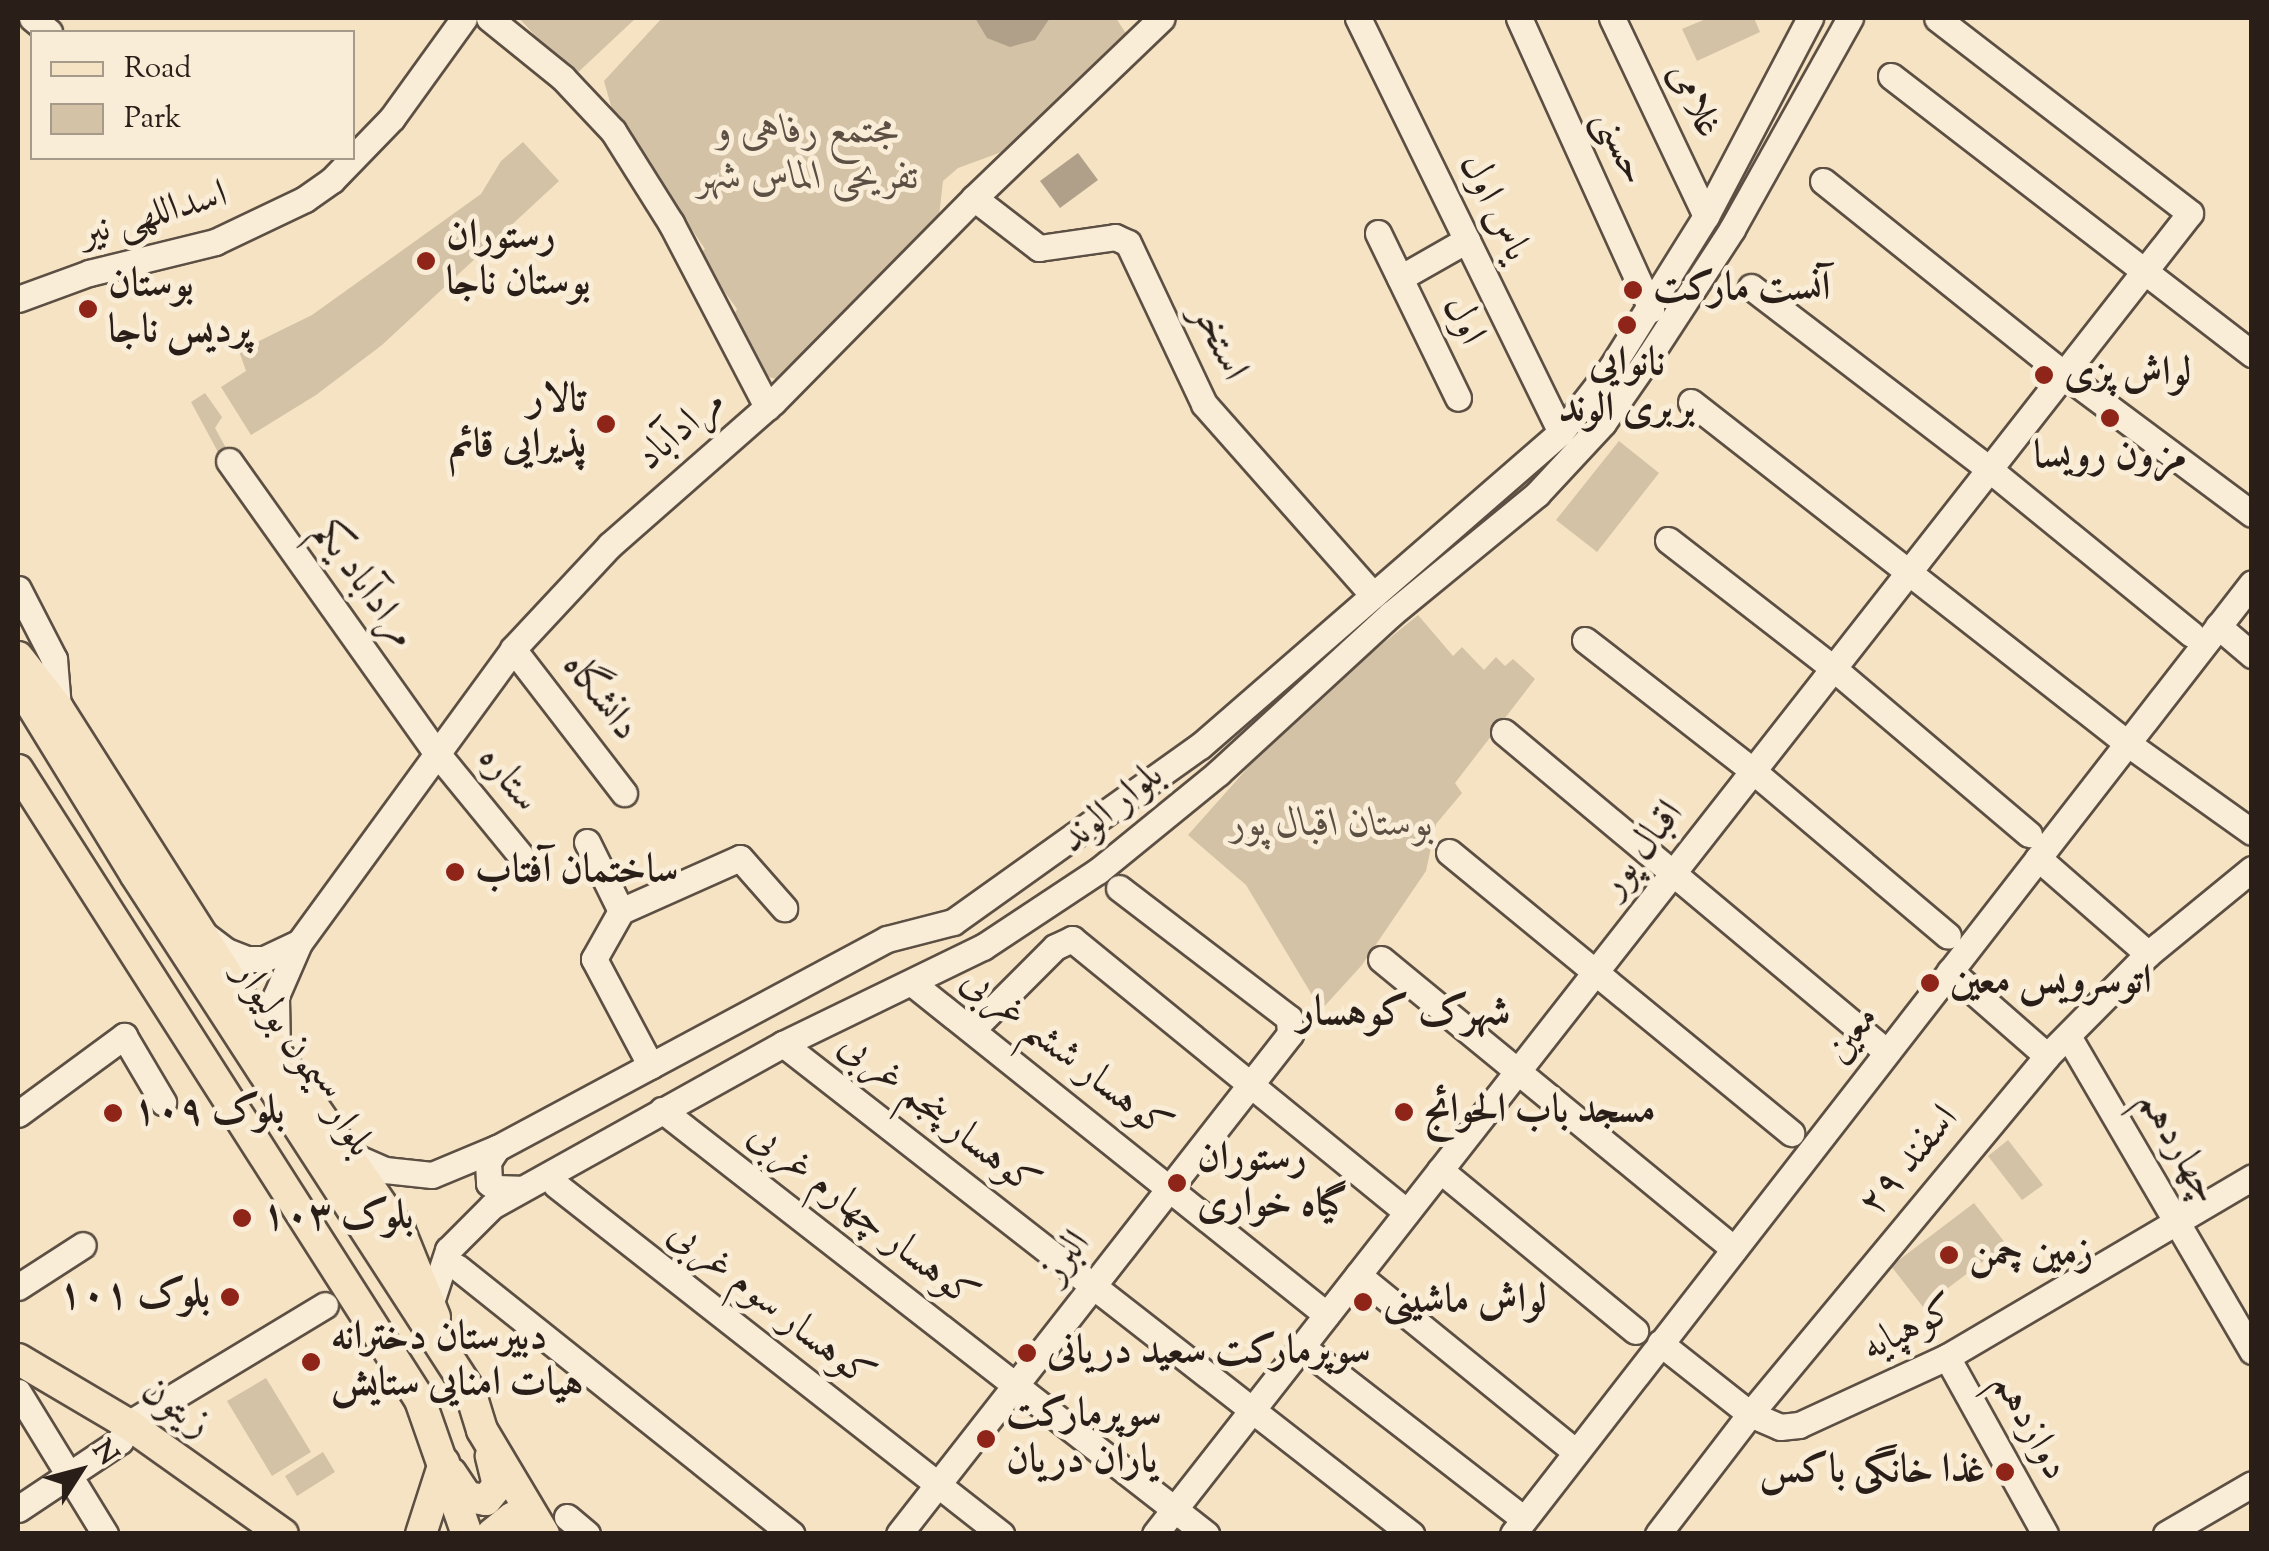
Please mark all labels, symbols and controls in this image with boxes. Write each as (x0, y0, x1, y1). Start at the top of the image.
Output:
legend (30, 30, 355, 160)
text: Road (124, 48, 191, 91)
street label: غلامی (1655, 56, 1731, 146)
text: Park (124, 98, 181, 141)
street label: حسنی (1581, 103, 1657, 193)
park label: مجتمع رفاهی و تفریحی الماس شهر (696, 109, 920, 203)
street label: یاس اول (1446, 146, 1540, 270)
street label: اسداللهی نیر (75, 172, 233, 260)
place label: رستوران بوستان ناجا (446, 214, 591, 308)
marker: رستوران بوستان ناجا (415, 250, 437, 272)
place label: بوستان پردیس ناجا (108, 262, 251, 356)
place label: آنست مارکت (1653, 266, 1830, 314)
marker: آنست مارکت (1622, 279, 1644, 301)
street label: اول (1430, 289, 1494, 353)
street label: استخر (1179, 297, 1257, 389)
marker: بوستان پردیس ناجا (77, 298, 99, 320)
marker: نانوایی بربری الوند (1616, 314, 1638, 336)
place label: نانوایی بربری الوند (1559, 341, 1695, 435)
place label: لواش پزی (2064, 351, 2192, 399)
marker: لواش پزی (2033, 364, 2055, 386)
place label: تالار پذیرایی قائم (449, 377, 586, 471)
street label: مرادآباد (627, 379, 737, 483)
marker: مزون رویسا (2099, 407, 2121, 429)
marker: تالار پذیرایی قائم (595, 413, 617, 435)
place label: مزون رویسا (2033, 434, 2187, 482)
street label: مرادآباد یکم (300, 512, 426, 658)
street label: دانشگاه (550, 644, 648, 752)
street label: ستاره (466, 737, 548, 823)
street label: بلوار الوند (1052, 753, 1174, 865)
street label: اقبال پور (1590, 792, 1696, 908)
park label: بوستان اقبال پور (1230, 802, 1434, 850)
place label: ساختمان آفتاب (475, 848, 678, 896)
marker: ساختمان آفتاب (444, 861, 466, 883)
street label: بلوار سیمون بولیوار (221, 953, 383, 1167)
street label: کوهسار ششم غربی (950, 958, 1180, 1152)
place label: اتوسرویس معین (1950, 959, 2152, 1007)
marker: اتوسرویس معین (1919, 972, 1941, 994)
district label: شهرک کوهسار (1298, 989, 1510, 1039)
street label: معین (1815, 996, 1891, 1074)
street label: کوهسار پنجم غربی (828, 1023, 1048, 1209)
street label: چهاردهم (2125, 1082, 2229, 1214)
place label: مسجد باب الحوائج (1424, 1088, 1656, 1136)
place label: بلوک ۱۰۹ (133, 1089, 284, 1137)
street label: ۲۹ اسفند (1850, 1097, 1970, 1227)
marker: مسجد باب الحوائج (1393, 1101, 1415, 1123)
marker: بلوک ۱۰۹ (102, 1102, 124, 1124)
street label: کوهسار چهارم غربی (737, 1112, 987, 1322)
place label: رستوران گیاه خواری (1197, 1136, 1347, 1230)
marker: رستوران گیاه خواری (1166, 1172, 1188, 1194)
place label: بلوک ۱۰۳ (262, 1194, 413, 1242)
marker: بلوک ۱۰۳ (231, 1207, 253, 1229)
street label: کوهسار سوم غربی (657, 1211, 883, 1401)
street label: البرز (1032, 1222, 1102, 1294)
place label: زمین چمن (1969, 1231, 2093, 1279)
marker: زمین چمن (1938, 1244, 1960, 1266)
place label: بلوک ۱۰۱ (59, 1273, 210, 1321)
place label: لواش ماشینی (1383, 1278, 1547, 1326)
marker: بلوک ۱۰۱ (219, 1286, 241, 1308)
street label: کوهپایه (1855, 1286, 1965, 1374)
marker: لواش ماشینی (1352, 1291, 1374, 1313)
place label: دبیرستان دخترانه هیات امنایی ستایش (331, 1315, 583, 1409)
place label: سوپرمارکت سعید دریانی (1047, 1329, 1371, 1377)
marker: سوپرمارکت سعید دریانی (1016, 1342, 1038, 1364)
marker: دبیرستان دخترانه هیات امنایی ستایش (300, 1351, 322, 1373)
street label: دوازدهم (1980, 1365, 2078, 1489)
street label: زیتون (131, 1368, 219, 1450)
place label: سوپرمارکت یاران دریان (1006, 1392, 1162, 1486)
north arrow (30, 1421, 130, 1521)
marker: سوپرمارکت یاران دریان (975, 1428, 997, 1450)
text: N (82, 1433, 127, 1474)
place label: غذا خانگی باکس (1759, 1448, 1985, 1496)
marker: غذا خانگی باکس (1994, 1461, 2016, 1483)

